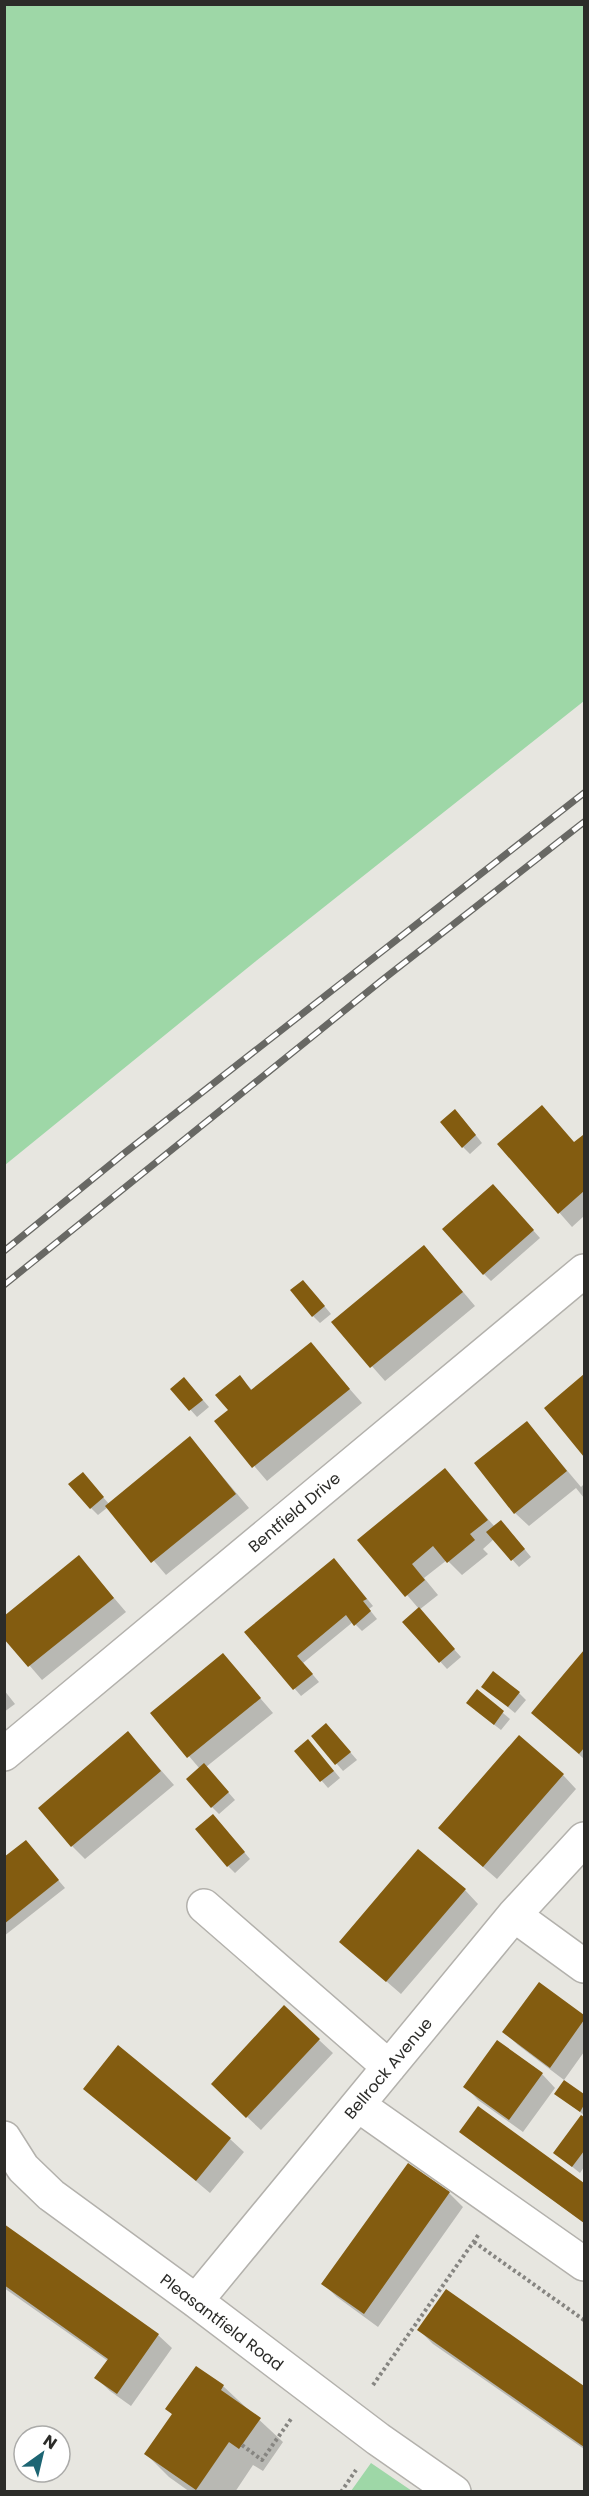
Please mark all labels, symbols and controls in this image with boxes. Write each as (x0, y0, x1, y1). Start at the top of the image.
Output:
street label: Bentfield Drive (243, 1467, 345, 1558)
street label: Bellrock Avenue (339, 2013, 438, 2124)
street label: Pleasantfield Road (155, 2268, 288, 2376)
north arrow (12, 2424, 72, 2484)
text: N (39, 2429, 62, 2455)

